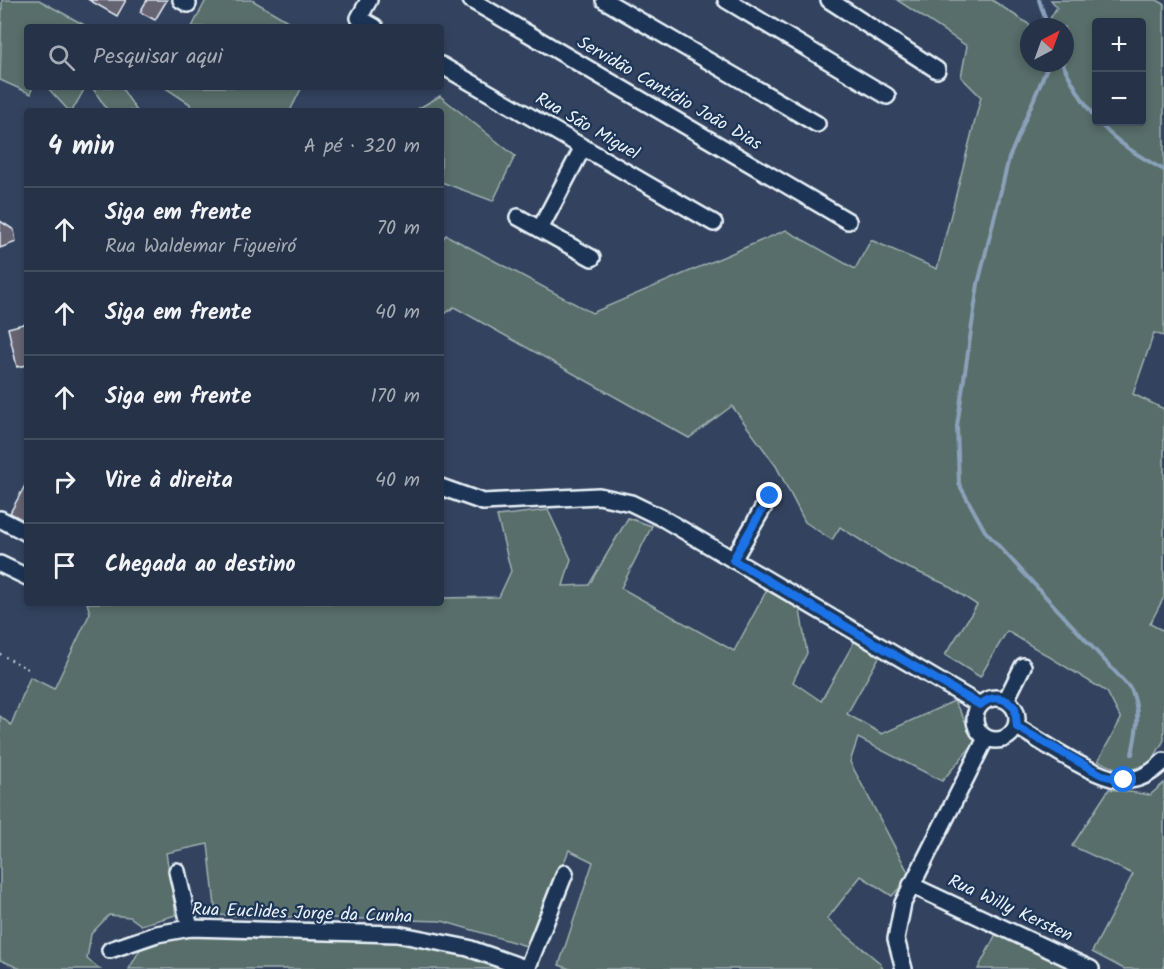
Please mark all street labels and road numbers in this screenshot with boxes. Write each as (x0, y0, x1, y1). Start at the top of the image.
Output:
street label: Servidão Cantídio João Dias (571, 29, 767, 159)
street label: Rua São Miguel (529, 85, 645, 169)
street label: Rua Willy Kersten (943, 867, 1077, 951)
street label: Rua Euclides Jorge da Cunha (191, 896, 413, 932)

